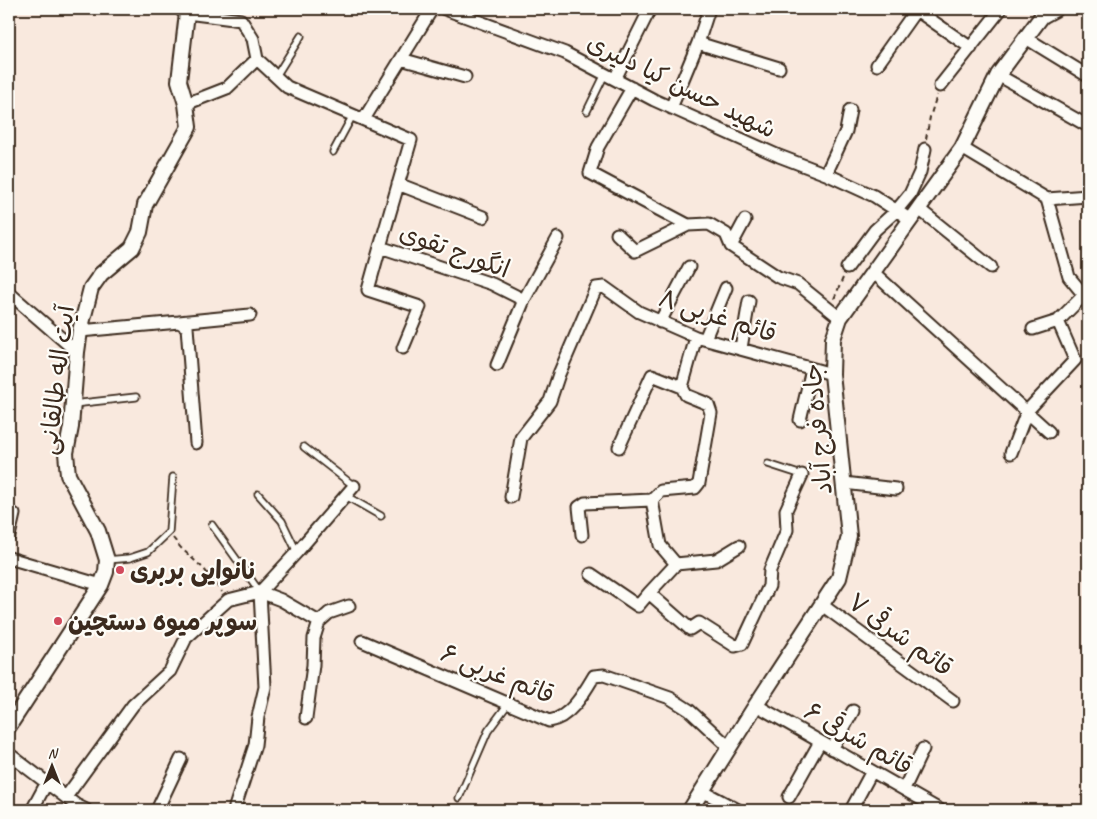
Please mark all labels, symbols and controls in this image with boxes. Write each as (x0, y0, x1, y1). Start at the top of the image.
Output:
street label: شهید حسن کیا دلیری (582, 26, 781, 146)
street label: انگورج تقوی (395, 216, 514, 286)
street label: قائم غربی ۸ (654, 282, 781, 352)
street label: آیت اله طالقانی (32, 303, 82, 457)
street label: جاده فرج آباد (796, 362, 840, 496)
place label: نانوایی بربری (130, 555, 257, 587)
marker: نانوایی بربری (114, 564, 126, 576)
street label: قائم شرقی ۷ (840, 586, 959, 685)
place label: سوپر میوه دستچین (68, 606, 257, 638)
marker: سوپر میوه دستچین (52, 615, 64, 627)
street label: قائم غربی ۶ (435, 637, 559, 713)
street label: قائم شرقی ۶ (798, 695, 918, 784)
north arrow (28, 742, 78, 792)
text: N (48, 745, 59, 762)

